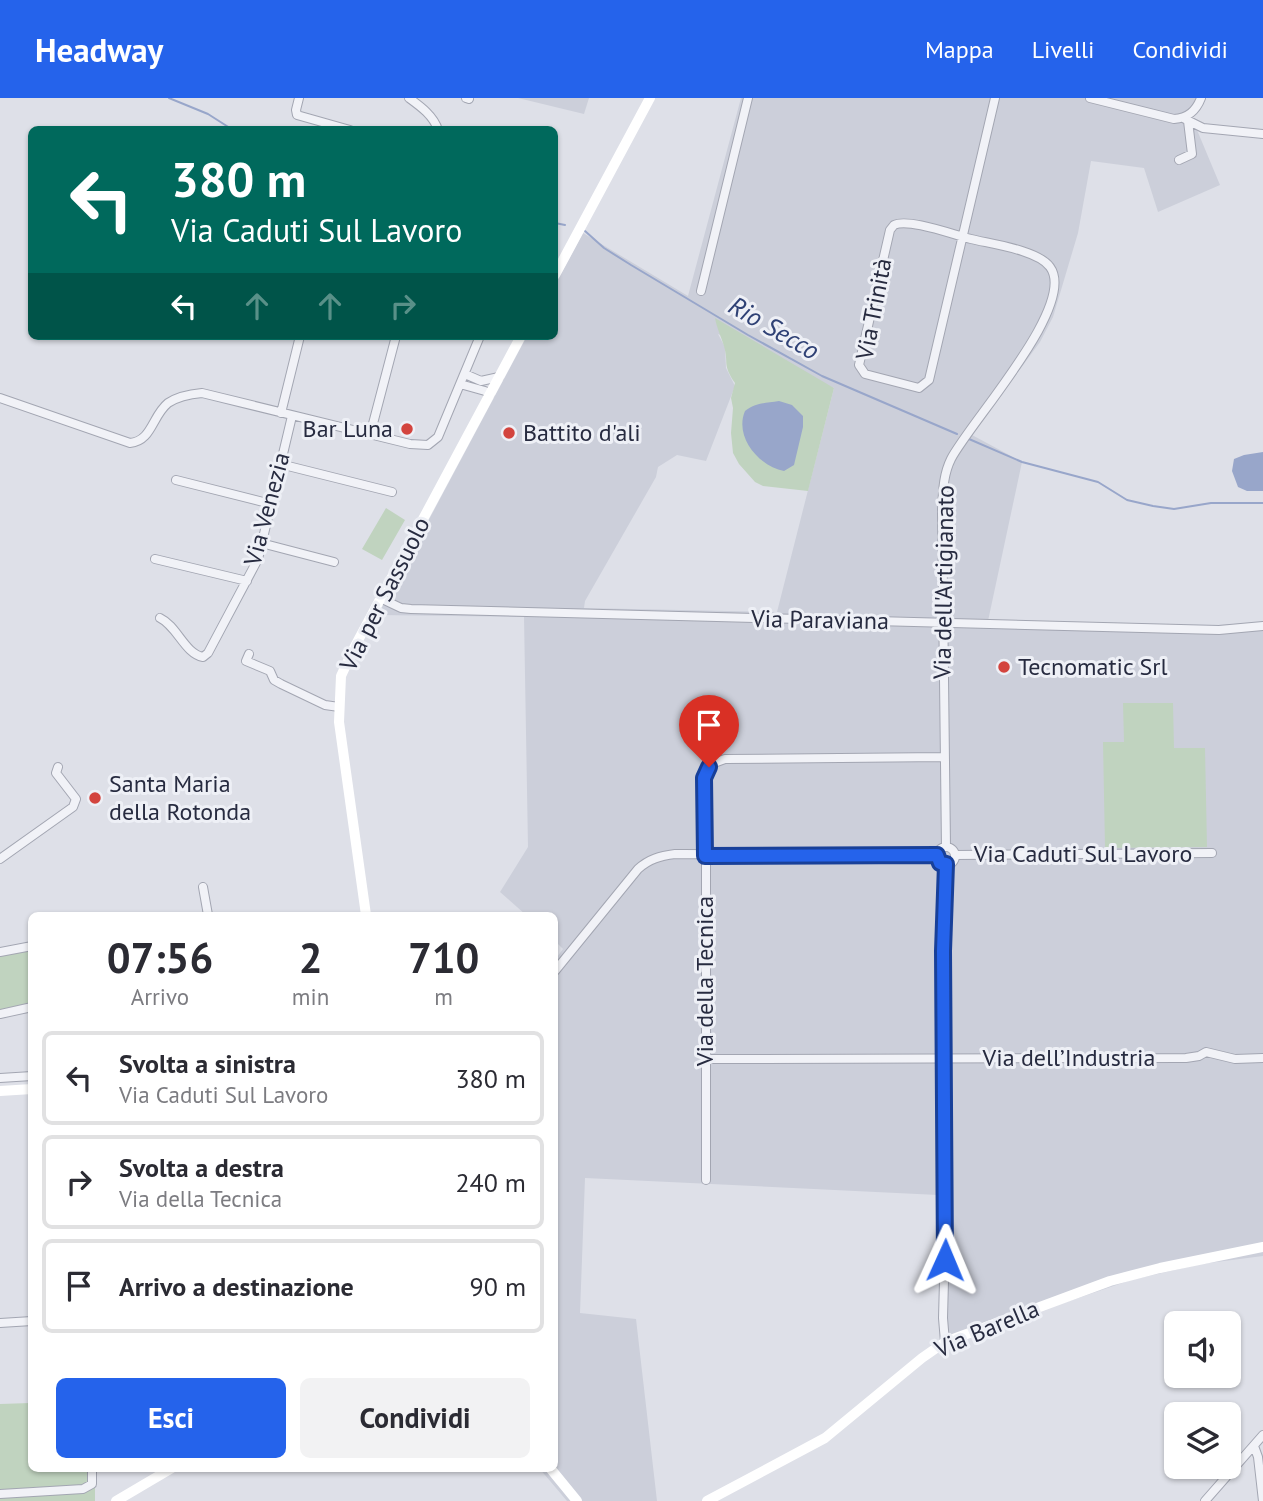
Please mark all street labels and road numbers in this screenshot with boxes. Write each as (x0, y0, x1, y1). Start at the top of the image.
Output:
street label: Via Trinità (848, 256, 899, 363)
street label: Via Venezia (236, 449, 297, 570)
street label: Via dell'Artigianato (926, 485, 961, 680)
street label: Via per Sassuolo (332, 512, 437, 677)
street label: Via Paraviana (750, 603, 889, 636)
street label: Via Caduti Sul Lavoro (973, 838, 1192, 869)
street label: Via della Tecnica (689, 896, 720, 1067)
street label: Via dell’Industria (982, 1042, 1155, 1073)
street label: Via Barella (929, 1293, 1044, 1365)

